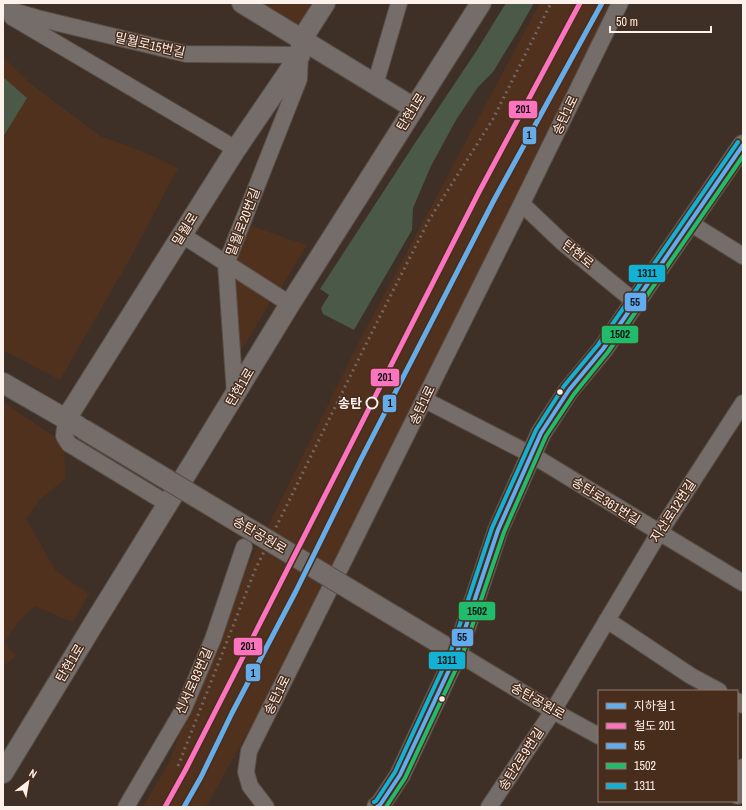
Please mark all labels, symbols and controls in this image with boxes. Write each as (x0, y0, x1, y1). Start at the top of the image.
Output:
scale bar (610, 8, 711, 34)
text: 50 m (616, 14, 638, 30)
street label: 밀월로15번길 (113, 29, 187, 61)
street label: 탄현1로 (393, 90, 429, 134)
street label: 송탄1로 (548, 92, 582, 138)
line badge: 201 (508, 100, 538, 119)
text: 201 (515, 102, 531, 116)
line badge: 1 (522, 126, 537, 145)
text: 1 (526, 128, 532, 142)
street label: 밀월로20번길 (222, 186, 264, 258)
street label: 밀월로 (168, 209, 202, 249)
street label: 탄현로 (559, 236, 597, 272)
line badge: 1311 (628, 264, 666, 283)
text: 1311 (637, 266, 657, 280)
line badge: 55 (624, 292, 647, 312)
text: 55 (630, 295, 640, 309)
line badge: 1502 (601, 325, 639, 344)
text: 1502 (610, 327, 630, 341)
street label: 탄현1로 (222, 365, 258, 409)
line badge: 201 (370, 368, 400, 387)
text: 201 (377, 370, 393, 384)
street label: 송탄1로 (405, 382, 439, 428)
unlabelled marker (555, 387, 565, 397)
line badge: 1 (382, 394, 397, 413)
place label: 송탄 (338, 395, 362, 412)
marker: 송탄 (365, 396, 379, 410)
text: 1 (387, 396, 393, 410)
street label: 송탄로361번길 (569, 473, 643, 529)
street label: 지산로12번길 (646, 476, 700, 546)
street label: 송탄공원로 (230, 512, 290, 558)
line badge: 1502 (458, 601, 496, 621)
text: 1502 (467, 604, 487, 618)
line badge: 55 (451, 628, 474, 647)
text: 55 (457, 630, 467, 644)
line badge: 201 (233, 637, 263, 656)
text: 201 (240, 639, 256, 653)
street label: 탄현1로 (52, 641, 88, 685)
street label: 신서로93번길 (172, 645, 216, 717)
line badge: 1311 (428, 651, 466, 670)
text: 1311 (437, 653, 457, 667)
line badge: 1 (245, 663, 261, 682)
text: 1 (250, 666, 256, 680)
street label: 송탄1로 (260, 672, 294, 717)
street label: 송탄공원로 (508, 679, 568, 723)
legend (598, 690, 738, 802)
unlabelled marker (437, 694, 447, 704)
text: 지하철 1 (634, 698, 676, 714)
text: 철도 201 (634, 718, 676, 734)
street label: 송탄2로9번길 (494, 724, 548, 794)
text: 55 (634, 738, 645, 754)
text: 1502 (634, 758, 656, 774)
north arrow (8, 762, 48, 802)
text: N (27, 766, 40, 781)
text: 1311 (634, 778, 656, 794)

